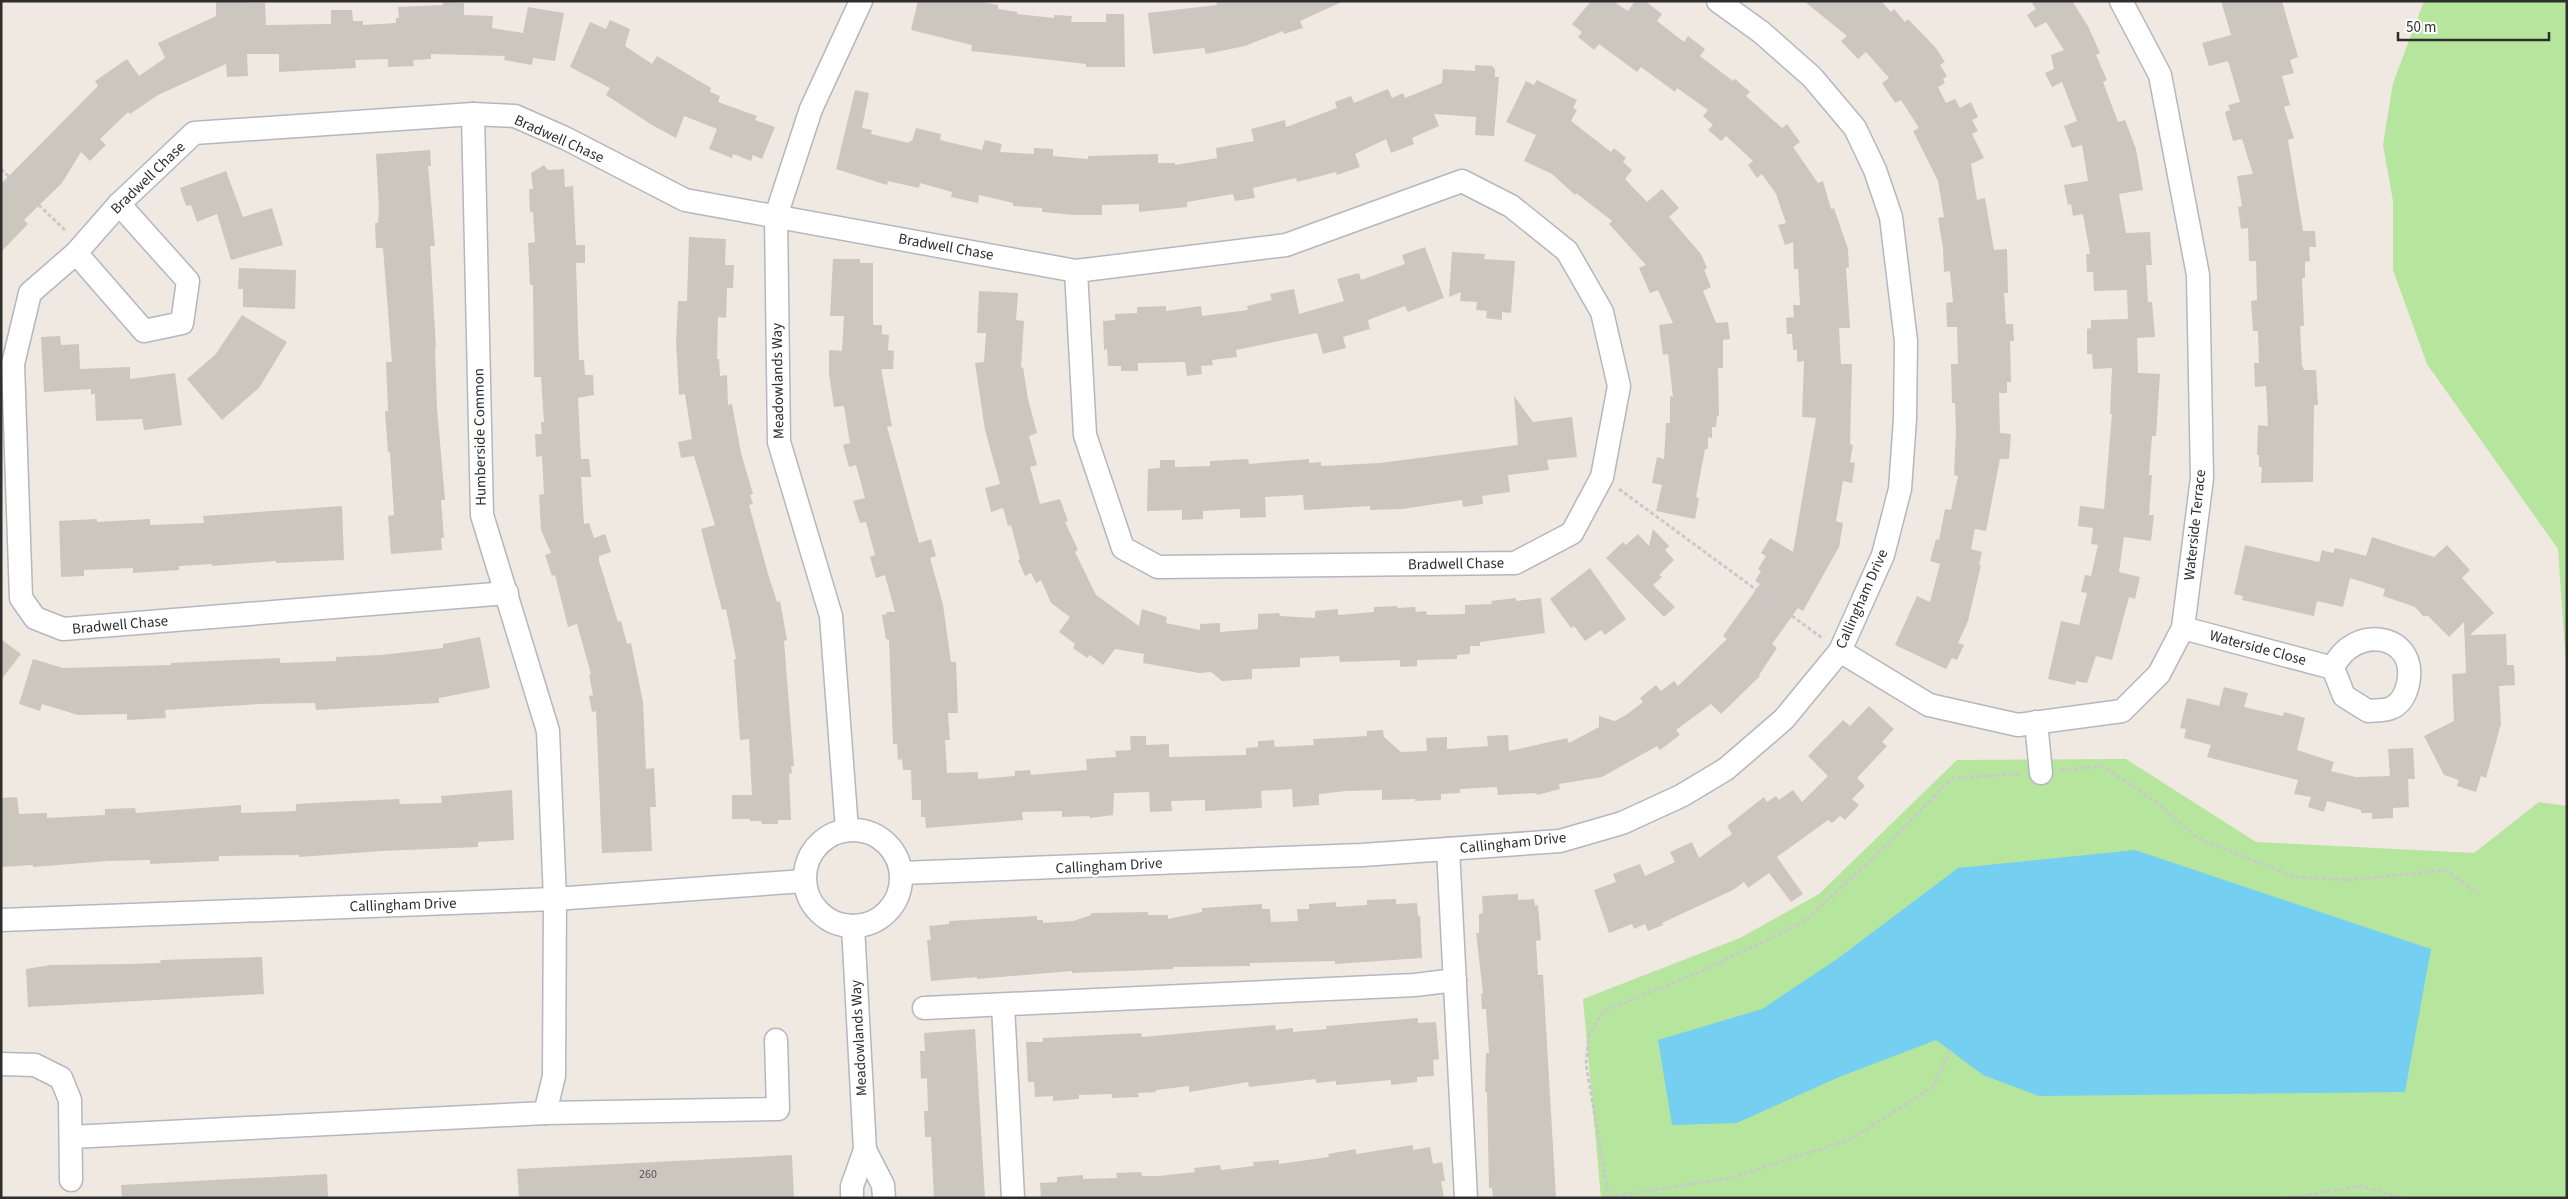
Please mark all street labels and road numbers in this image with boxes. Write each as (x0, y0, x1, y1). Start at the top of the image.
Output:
street label: Bradwell Chase (511, 110, 607, 168)
street label: Bradwell Chase (106, 137, 190, 219)
street label: Bradwell Chase (897, 228, 995, 266)
street label: Meadowlands Way (766, 323, 790, 439)
street label: Humberside Common (468, 368, 492, 506)
street label: Waterside Terrace (2179, 469, 2211, 581)
street label: Callingham Drive (1831, 546, 1893, 652)
street label: Bradwell Chase (1408, 553, 1504, 575)
street label: Bradwell Chase (71, 610, 169, 640)
street label: Waterside Close (2207, 625, 2309, 671)
street label: Callingham Drive (1459, 827, 1567, 859)
street label: Callingham Drive (1055, 853, 1163, 879)
street label: Callingham Drive (349, 893, 457, 917)
street label: Meadowlands Way (845, 979, 873, 1097)

